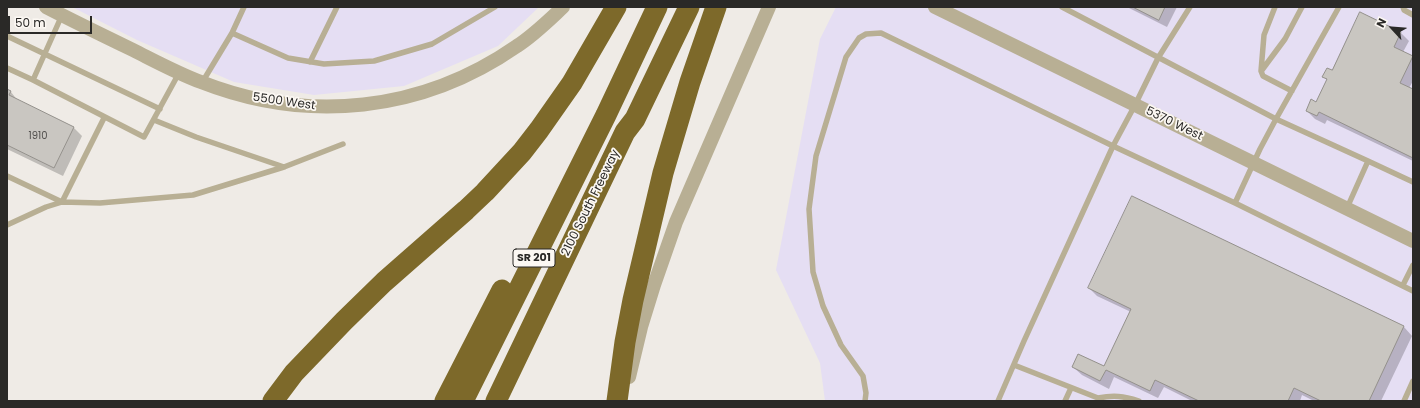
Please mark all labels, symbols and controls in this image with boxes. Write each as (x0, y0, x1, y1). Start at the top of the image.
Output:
scale bar (10, 8, 94, 34)
north arrow (1372, 8, 1412, 48)
text: 50 m (15, 14, 46, 31)
text: N (1372, 16, 1390, 30)
street label: 5500 West (252, 90, 316, 114)
street label: 5370 West (1143, 104, 1205, 144)
house number: 1910 (29, 130, 47, 142)
street label: 2100 South Freeway (559, 147, 623, 259)
road number: SR 201 (513, 249, 555, 267)

